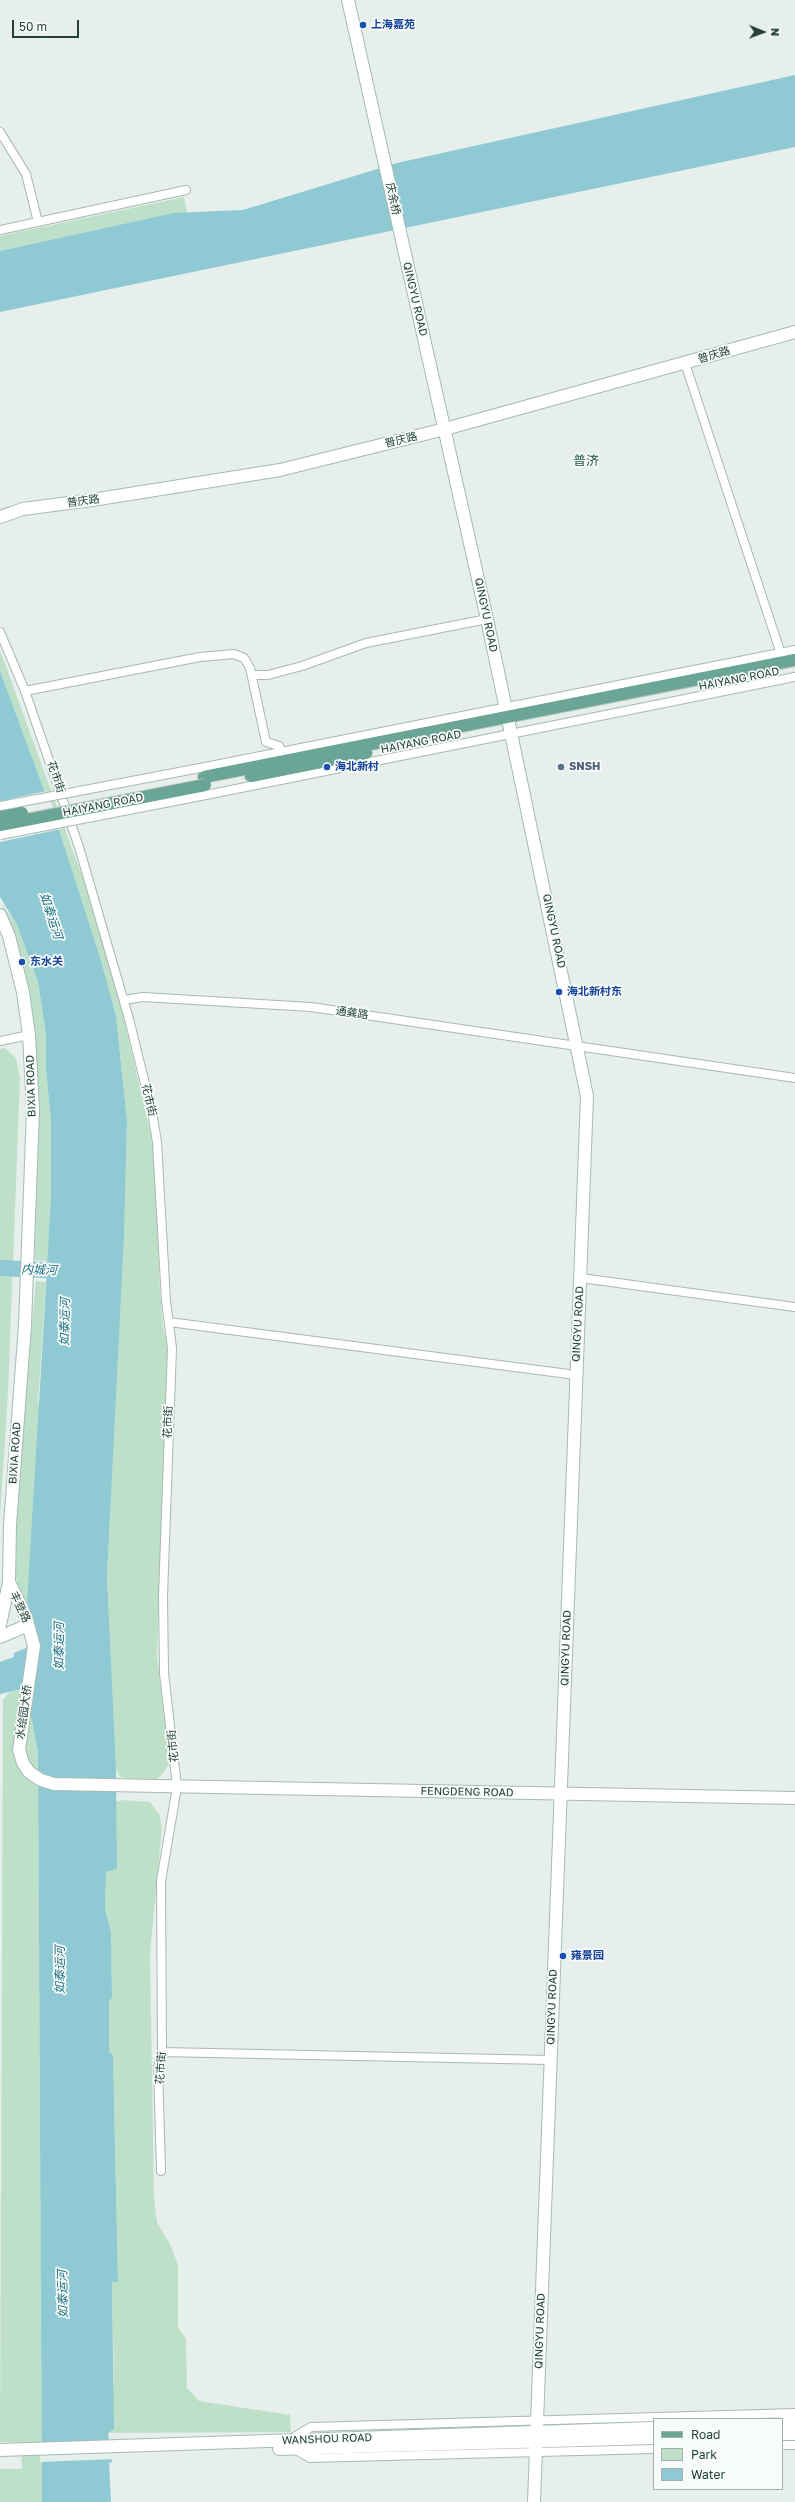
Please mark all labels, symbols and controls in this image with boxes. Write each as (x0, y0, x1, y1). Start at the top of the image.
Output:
scale bar (14, 12, 81, 38)
north arrow (743, 12, 783, 52)
place label: 上海嘉苑 (371, 18, 415, 32)
text: 50 m (19, 19, 47, 34)
marker: 上海嘉苑 (358, 20, 368, 30)
text: N (769, 28, 782, 37)
street label: 庆余桥 (383, 181, 403, 217)
street label: QINGYU ROAD (400, 261, 430, 337)
street label: 普庆路 (696, 344, 732, 366)
street label: 普庆路 (383, 430, 419, 450)
district label: 普济 (573, 453, 599, 469)
street label: 普庆路 (66, 492, 100, 510)
street label: QINGYU ROAD (472, 577, 500, 653)
street label: HAIYANG ROAD (698, 665, 780, 693)
street label: HAIYANG ROAD (380, 728, 462, 756)
street label: 花市街 (44, 759, 68, 795)
place label: 海北新村 (335, 760, 379, 774)
place label: SNSH (569, 760, 600, 774)
marker: 海北新村 (322, 762, 332, 772)
marker: SNSH (556, 762, 566, 772)
street label: HAIYANG ROAD (62, 791, 144, 819)
water label: 如泰运河 (37, 891, 65, 941)
street label: QINGYU ROAD (540, 893, 568, 969)
place label: 东水关 (30, 955, 63, 969)
marker: 东水关 (17, 957, 27, 967)
place label: 海北新村东 (567, 985, 622, 999)
marker: 海北新村东 (554, 987, 564, 997)
street label: 通龚路 (335, 1004, 369, 1022)
street label: BIXIA ROAD (23, 1055, 39, 1117)
street label: 花市街 (139, 1082, 159, 1118)
water label: 内城河 (21, 1262, 57, 1278)
street label: QINGYU ROAD (569, 1286, 587, 1362)
water label: 如泰运河 (57, 1298, 73, 1346)
street label: 花市街 (161, 1405, 175, 1439)
street label: BIXIA ROAD (6, 1422, 24, 1484)
street label: 丰登路 (7, 1589, 33, 1625)
street label: QINGYU ROAD (558, 1610, 574, 1686)
water label: 如泰运河 (52, 1622, 66, 1670)
street label: 水绘园大桥 (14, 1684, 34, 1740)
street label: 花市街 (165, 1729, 181, 1763)
street label: FENGDENG ROAD (420, 1785, 514, 1799)
water label: 如泰运河 (53, 1946, 67, 1994)
place label: 雍景园 (571, 1949, 604, 1963)
marker: 雍景园 (558, 1951, 568, 1961)
street label: QINGYU ROAD (544, 1969, 560, 2045)
street label: 花市街 (153, 2051, 169, 2085)
water label: 如泰运河 (55, 2270, 71, 2318)
street label: QINGYU ROAD (532, 2293, 548, 2369)
legend (653, 2418, 783, 2490)
text: Road (691, 2427, 720, 2442)
street label: WANSHOU ROAD (282, 2431, 372, 2447)
text: Park (691, 2447, 717, 2462)
text: Water (691, 2467, 725, 2482)

